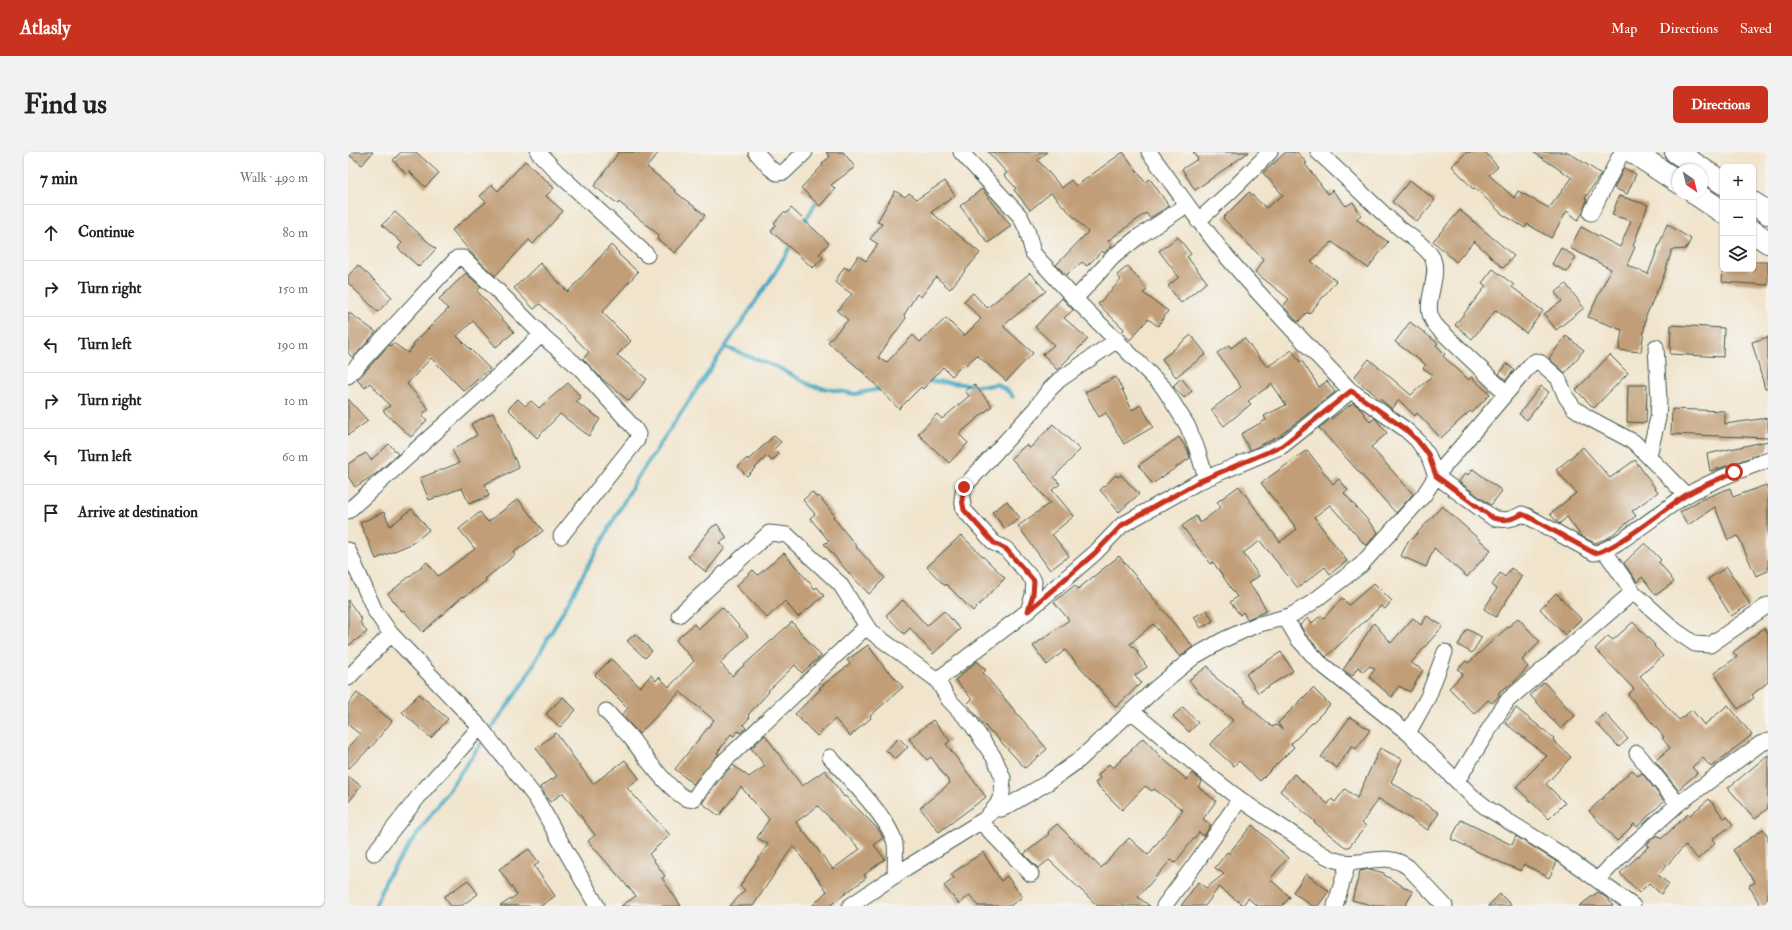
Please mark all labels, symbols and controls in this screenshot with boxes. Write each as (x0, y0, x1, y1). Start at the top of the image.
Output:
text: Atlasly (20, 16, 71, 40)
text: Map (1611, 20, 1637, 37)
text: Directions (1659, 20, 1718, 37)
text: Saved (1740, 20, 1772, 37)
button: Directions (1673, 86, 1768, 123)
text: Find us (24, 87, 107, 122)
north arrow (1672, 164, 1708, 200)
map controls (1720, 164, 1756, 272)
button: + (1720, 164, 1756, 200)
text: 7 min (40, 168, 78, 189)
text: Walk · 490 m (240, 170, 308, 186)
button: − (1720, 200, 1756, 236)
icon: ahead (40, 222, 62, 244)
text: Continue (78, 223, 134, 242)
text: 80 m (282, 225, 308, 241)
button: layers (1720, 236, 1756, 272)
icon: right (40, 278, 62, 300)
text: Turn right (78, 279, 141, 298)
text: 150 m (278, 281, 308, 297)
icon: left (40, 334, 62, 356)
text: Turn left (78, 335, 132, 354)
text: 190 m (277, 337, 308, 353)
icon: right (40, 390, 62, 412)
text: Turn right (78, 391, 141, 410)
text: 10 m (284, 393, 308, 409)
icon: left (40, 446, 62, 468)
text: Turn left (78, 447, 132, 466)
text: 60 m (282, 449, 308, 465)
route start (1725, 463, 1743, 481)
route end (955, 478, 973, 496)
icon: arrive (40, 502, 62, 524)
text: Arrive at destination (78, 503, 198, 522)

